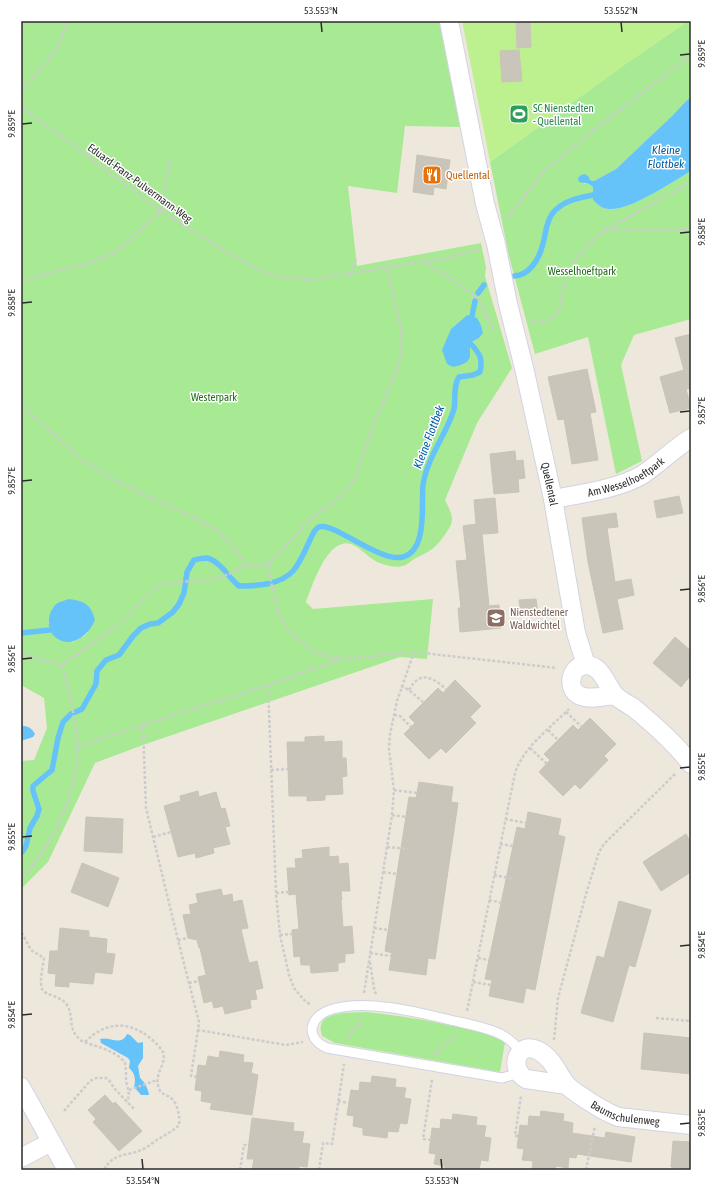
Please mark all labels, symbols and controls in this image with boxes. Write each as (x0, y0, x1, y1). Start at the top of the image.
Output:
text: 53.553°N (304, 5, 338, 16)
text: 53.552°N (604, 5, 638, 16)
text: 9.859°E (696, 39, 707, 68)
place label: SC Nienstedten - Quellental (533, 102, 594, 127)
sports icon: SC Nienstedten - Quellental (508, 103, 530, 125)
text: 9.859°E (6, 109, 17, 138)
street label: Eduard-Franz-Pulvermann-Weg (86, 141, 195, 225)
water label: Kleine Flottbek (648, 143, 685, 171)
restaurant icon: Quellental (421, 164, 443, 186)
place label: Quellental (446, 169, 490, 181)
text: 9.858°E (696, 217, 707, 246)
park label: Wesselhoeftpark (548, 265, 616, 277)
text: 9.858°E (6, 288, 17, 317)
park label: Westerpark (191, 391, 237, 403)
text: 9.857°E (696, 396, 707, 425)
water label: Kleine Flottbek (410, 403, 448, 471)
street label: Am Wesselhoeftpark (586, 455, 667, 499)
street label: Quellental (539, 461, 560, 507)
text: 9.857°E (6, 466, 17, 495)
text: 9.856°E (696, 574, 707, 603)
place label: Nienstedtener Waldwichtel (510, 606, 569, 631)
school or university icon: Nienstedtener Waldwichtel (485, 607, 507, 629)
text: 9.856°E (6, 644, 17, 673)
text: 9.855°E (696, 752, 707, 781)
text: 9.855°E (6, 822, 17, 851)
text: 9.854°E (696, 930, 707, 959)
text: 9.854°E (6, 1000, 17, 1029)
street label: Baumschulenweg (589, 1098, 661, 1128)
text: 9.853°E (696, 1108, 707, 1137)
text: 53.554°N (126, 1175, 160, 1186)
text: 53.553°N (425, 1175, 459, 1186)

